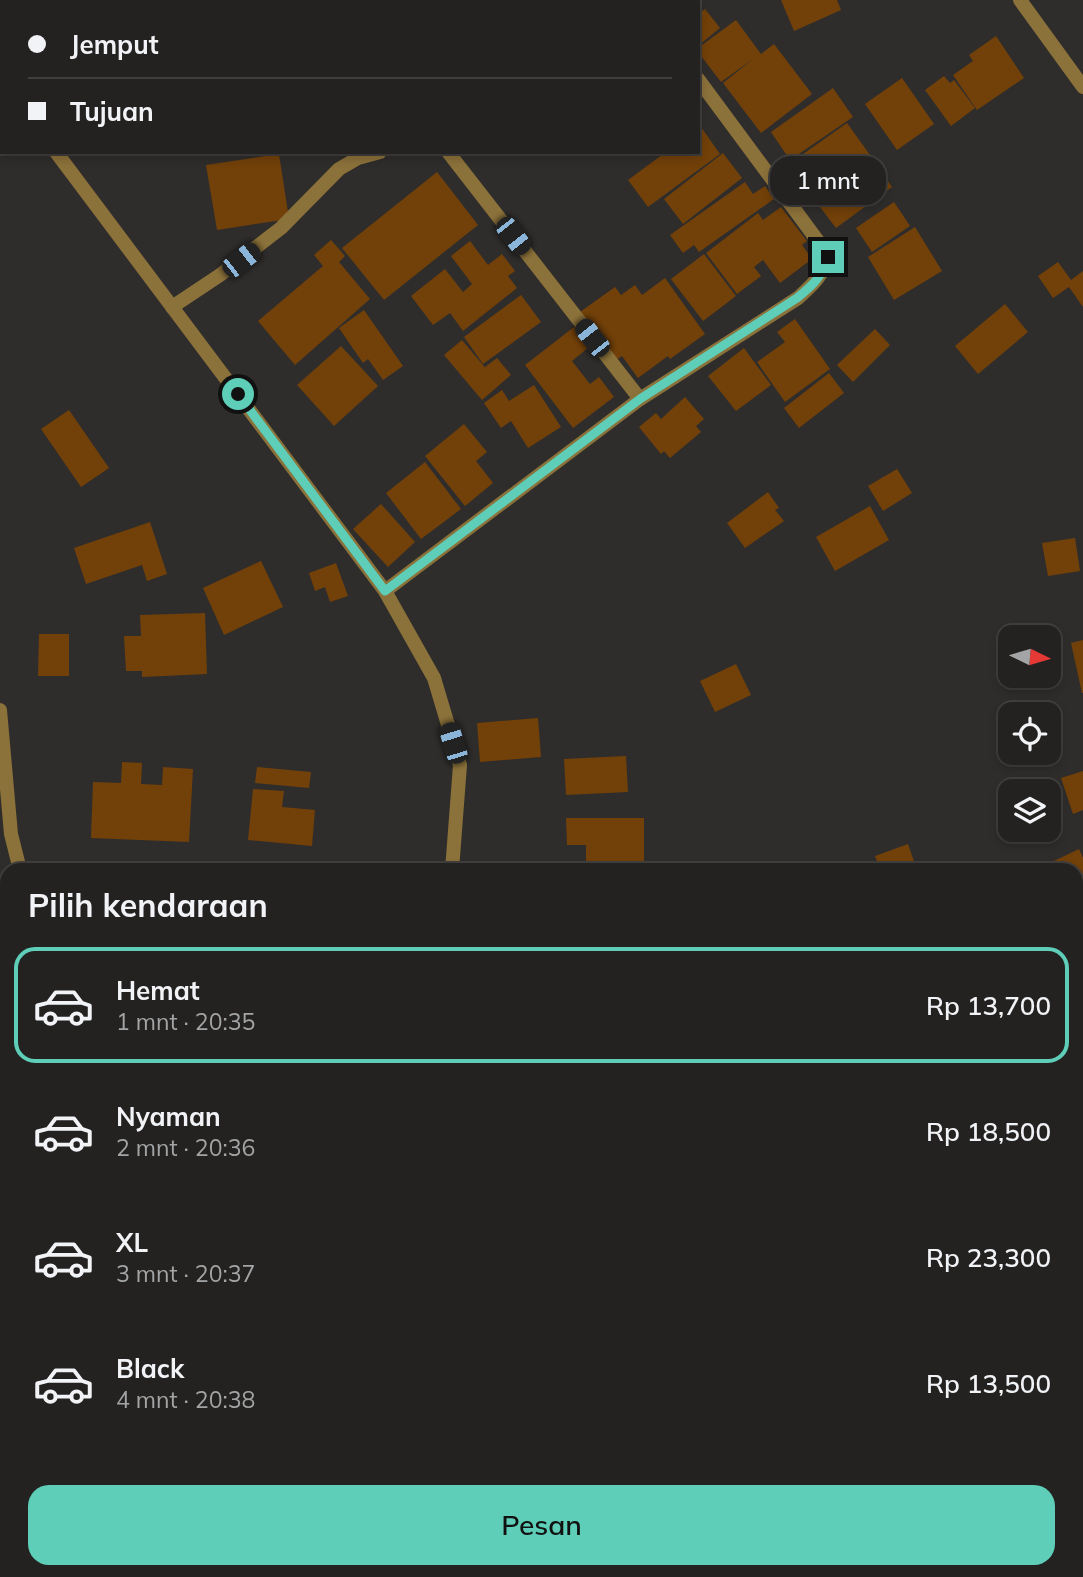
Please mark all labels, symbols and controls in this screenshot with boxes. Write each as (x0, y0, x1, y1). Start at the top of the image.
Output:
text: Jemput (70, 28, 159, 61)
text: Tujuan (70, 95, 154, 128)
callout: 1 mnt (770, 156, 886, 204)
text: 1 mnt (797, 166, 859, 195)
car (492, 213, 535, 259)
car (218, 239, 265, 281)
route end (812, 241, 844, 273)
car (571, 315, 614, 361)
route start (222, 378, 254, 410)
north arrow (998, 625, 1060, 688)
map controls (998, 625, 1061, 842)
button: locate (998, 702, 1061, 765)
car (437, 720, 470, 766)
button: layers (998, 779, 1061, 842)
text: Pilih kendaraan (28, 885, 268, 925)
icon: car (32, 974, 95, 1037)
text: Hemat (116, 974, 200, 1007)
text: Rp 13,700 (926, 989, 1051, 1022)
text: 1 mnt · 20:35 (116, 1007, 255, 1036)
icon: car (32, 1100, 95, 1163)
text: Nyaman (116, 1100, 221, 1133)
text: Rp 18,500 (926, 1115, 1051, 1148)
text: 2 mnt · 20:36 (116, 1133, 255, 1162)
icon: car (32, 1226, 95, 1289)
text: XL (116, 1226, 148, 1259)
text: Rp 23,300 (926, 1241, 1051, 1274)
text: 3 mnt · 20:37 (116, 1259, 255, 1288)
icon: car (32, 1352, 95, 1415)
text: Black (116, 1352, 184, 1385)
text: Rp 13,500 (926, 1367, 1051, 1400)
text: 4 mnt · 20:38 (116, 1385, 255, 1414)
button: Pesan (28, 1485, 1055, 1565)

